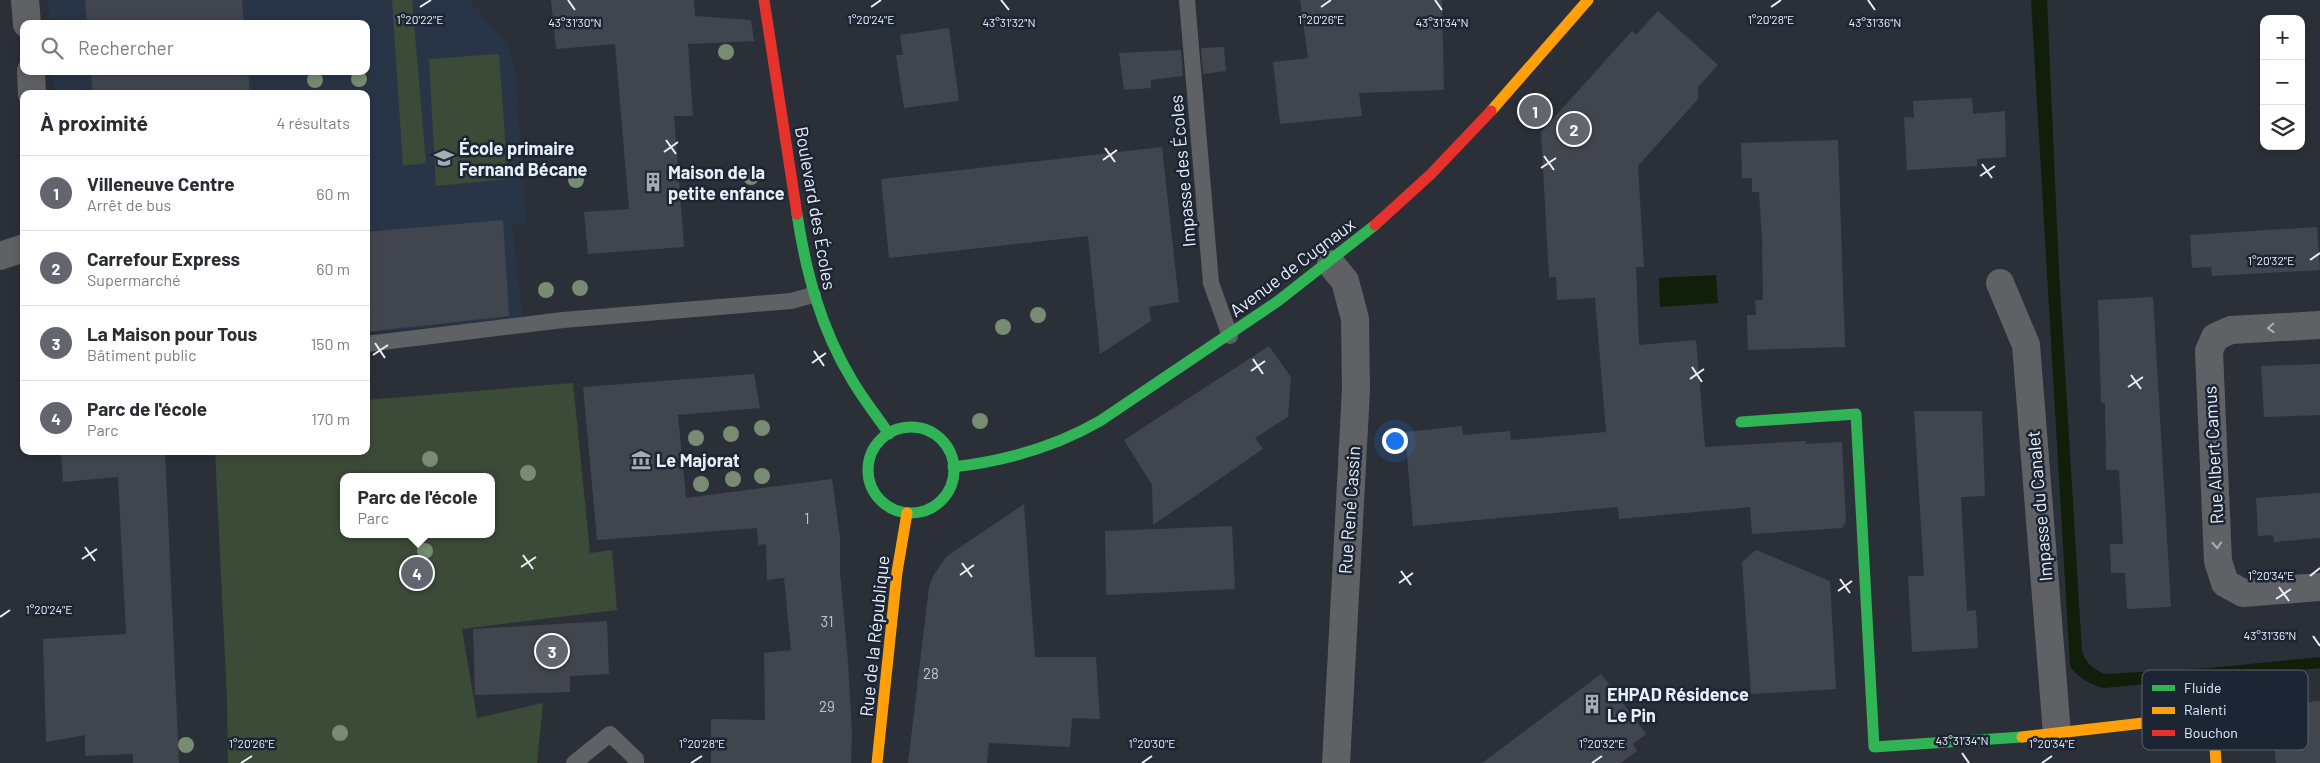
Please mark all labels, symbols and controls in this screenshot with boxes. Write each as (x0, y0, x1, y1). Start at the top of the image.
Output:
text: 1°20'22"E (397, 12, 443, 26)
text: 1°20'24"E (848, 12, 894, 26)
text: 1°20'26"E (1298, 12, 1344, 26)
text: 1°20'28"E (1748, 12, 1794, 26)
text: 43°31'30"N (548, 15, 602, 29)
text: 43°31'32"N (982, 15, 1036, 29)
text: 43°31'34"N (1415, 15, 1469, 29)
text: 43°31'36"N (1849, 15, 1901, 29)
map controls (2260, 15, 2305, 150)
button: + (2260, 15, 2305, 60)
search box (20, 20, 370, 75)
icon: search (38, 34, 66, 62)
text: Rechercher (78, 36, 174, 59)
button: − (2260, 60, 2305, 105)
pin: 1 (1519, 92, 1551, 130)
street label: Impasse des Écoles (1164, 94, 1200, 248)
button: layers (2260, 105, 2305, 150)
text: À proximité (40, 110, 148, 135)
pin: 2 (1558, 110, 1590, 148)
text: 4 résultats (276, 113, 350, 132)
street label: Boulevard des Écoles (791, 125, 841, 291)
place label: École primaire Fernand Bécane (459, 137, 588, 180)
school or university icon: École primaire Fernand Bécane (433, 147, 455, 169)
place label: Maison de la petite enfance (668, 161, 785, 204)
building icon: Maison de la petite enfance (642, 171, 664, 193)
text: Villeneuve Centre (87, 172, 235, 195)
text: 1 (53, 184, 59, 203)
text: 60 m (316, 184, 350, 203)
text: Arrêt de bus (87, 195, 171, 214)
street label: Avenue de Cugnaux (1225, 212, 1359, 321)
text: Carrefour Express (87, 247, 240, 270)
text: 1°20'32"E (2248, 253, 2294, 267)
text: 2 (52, 259, 60, 278)
text: 60 m (316, 259, 350, 278)
text: Supermarché (87, 270, 181, 289)
text: La Maison pour Tous (87, 322, 257, 345)
one-way arrow (2267, 322, 2275, 333)
text: 3 (52, 334, 60, 353)
text: 150 m (311, 334, 350, 353)
text: Bâtiment public (87, 345, 197, 364)
street label: Rue Albert Camus (2198, 385, 2228, 525)
text: Parc de l'école (87, 397, 207, 420)
text: 4 (51, 409, 61, 428)
text: 170 m (311, 409, 350, 428)
text: Parc (87, 420, 119, 439)
your location (1382, 428, 1408, 454)
street label: Impasse du Canalet (2021, 430, 2057, 582)
street label: Rue René Cassin (1334, 445, 1364, 575)
museum icon: Le Majorat (630, 449, 652, 471)
place label: Le Majorat (656, 449, 740, 471)
popup (340, 473, 495, 538)
text: Parc de l'école (357, 485, 478, 508)
text: Parc (357, 508, 389, 527)
house number: 1 (804, 509, 810, 527)
one-way arrow (2212, 541, 2223, 549)
pin: 4 (401, 554, 433, 592)
street label: Rue de la République (855, 554, 893, 718)
text: 1°20'34"E (2248, 568, 2294, 582)
text: 1°20'24"E (26, 602, 72, 616)
house number: 31 (821, 612, 833, 630)
text: 43°31'36"N (2244, 628, 2296, 642)
pin: 3 (536, 632, 568, 670)
house number: 28 (923, 664, 939, 682)
legend (2142, 670, 2308, 750)
text: Fluide (2184, 679, 2221, 696)
place label: EHPAD Résidence Le Pin (1607, 683, 1749, 726)
building icon: EHPAD Résidence Le Pin (1581, 693, 1603, 715)
house number: 29 (819, 697, 835, 715)
text: Ralenti (2184, 701, 2227, 718)
text: Bouchon (2184, 724, 2238, 741)
text: 43°31'34"N (1935, 733, 1989, 747)
text: 1°20'26"E (229, 736, 275, 750)
text: 1°20'28"E (679, 736, 725, 750)
text: 1°20'30"E (1129, 736, 1175, 750)
text: 1°20'32"E (1579, 736, 1625, 750)
text: 1°20'34"E (2029, 736, 2075, 750)

